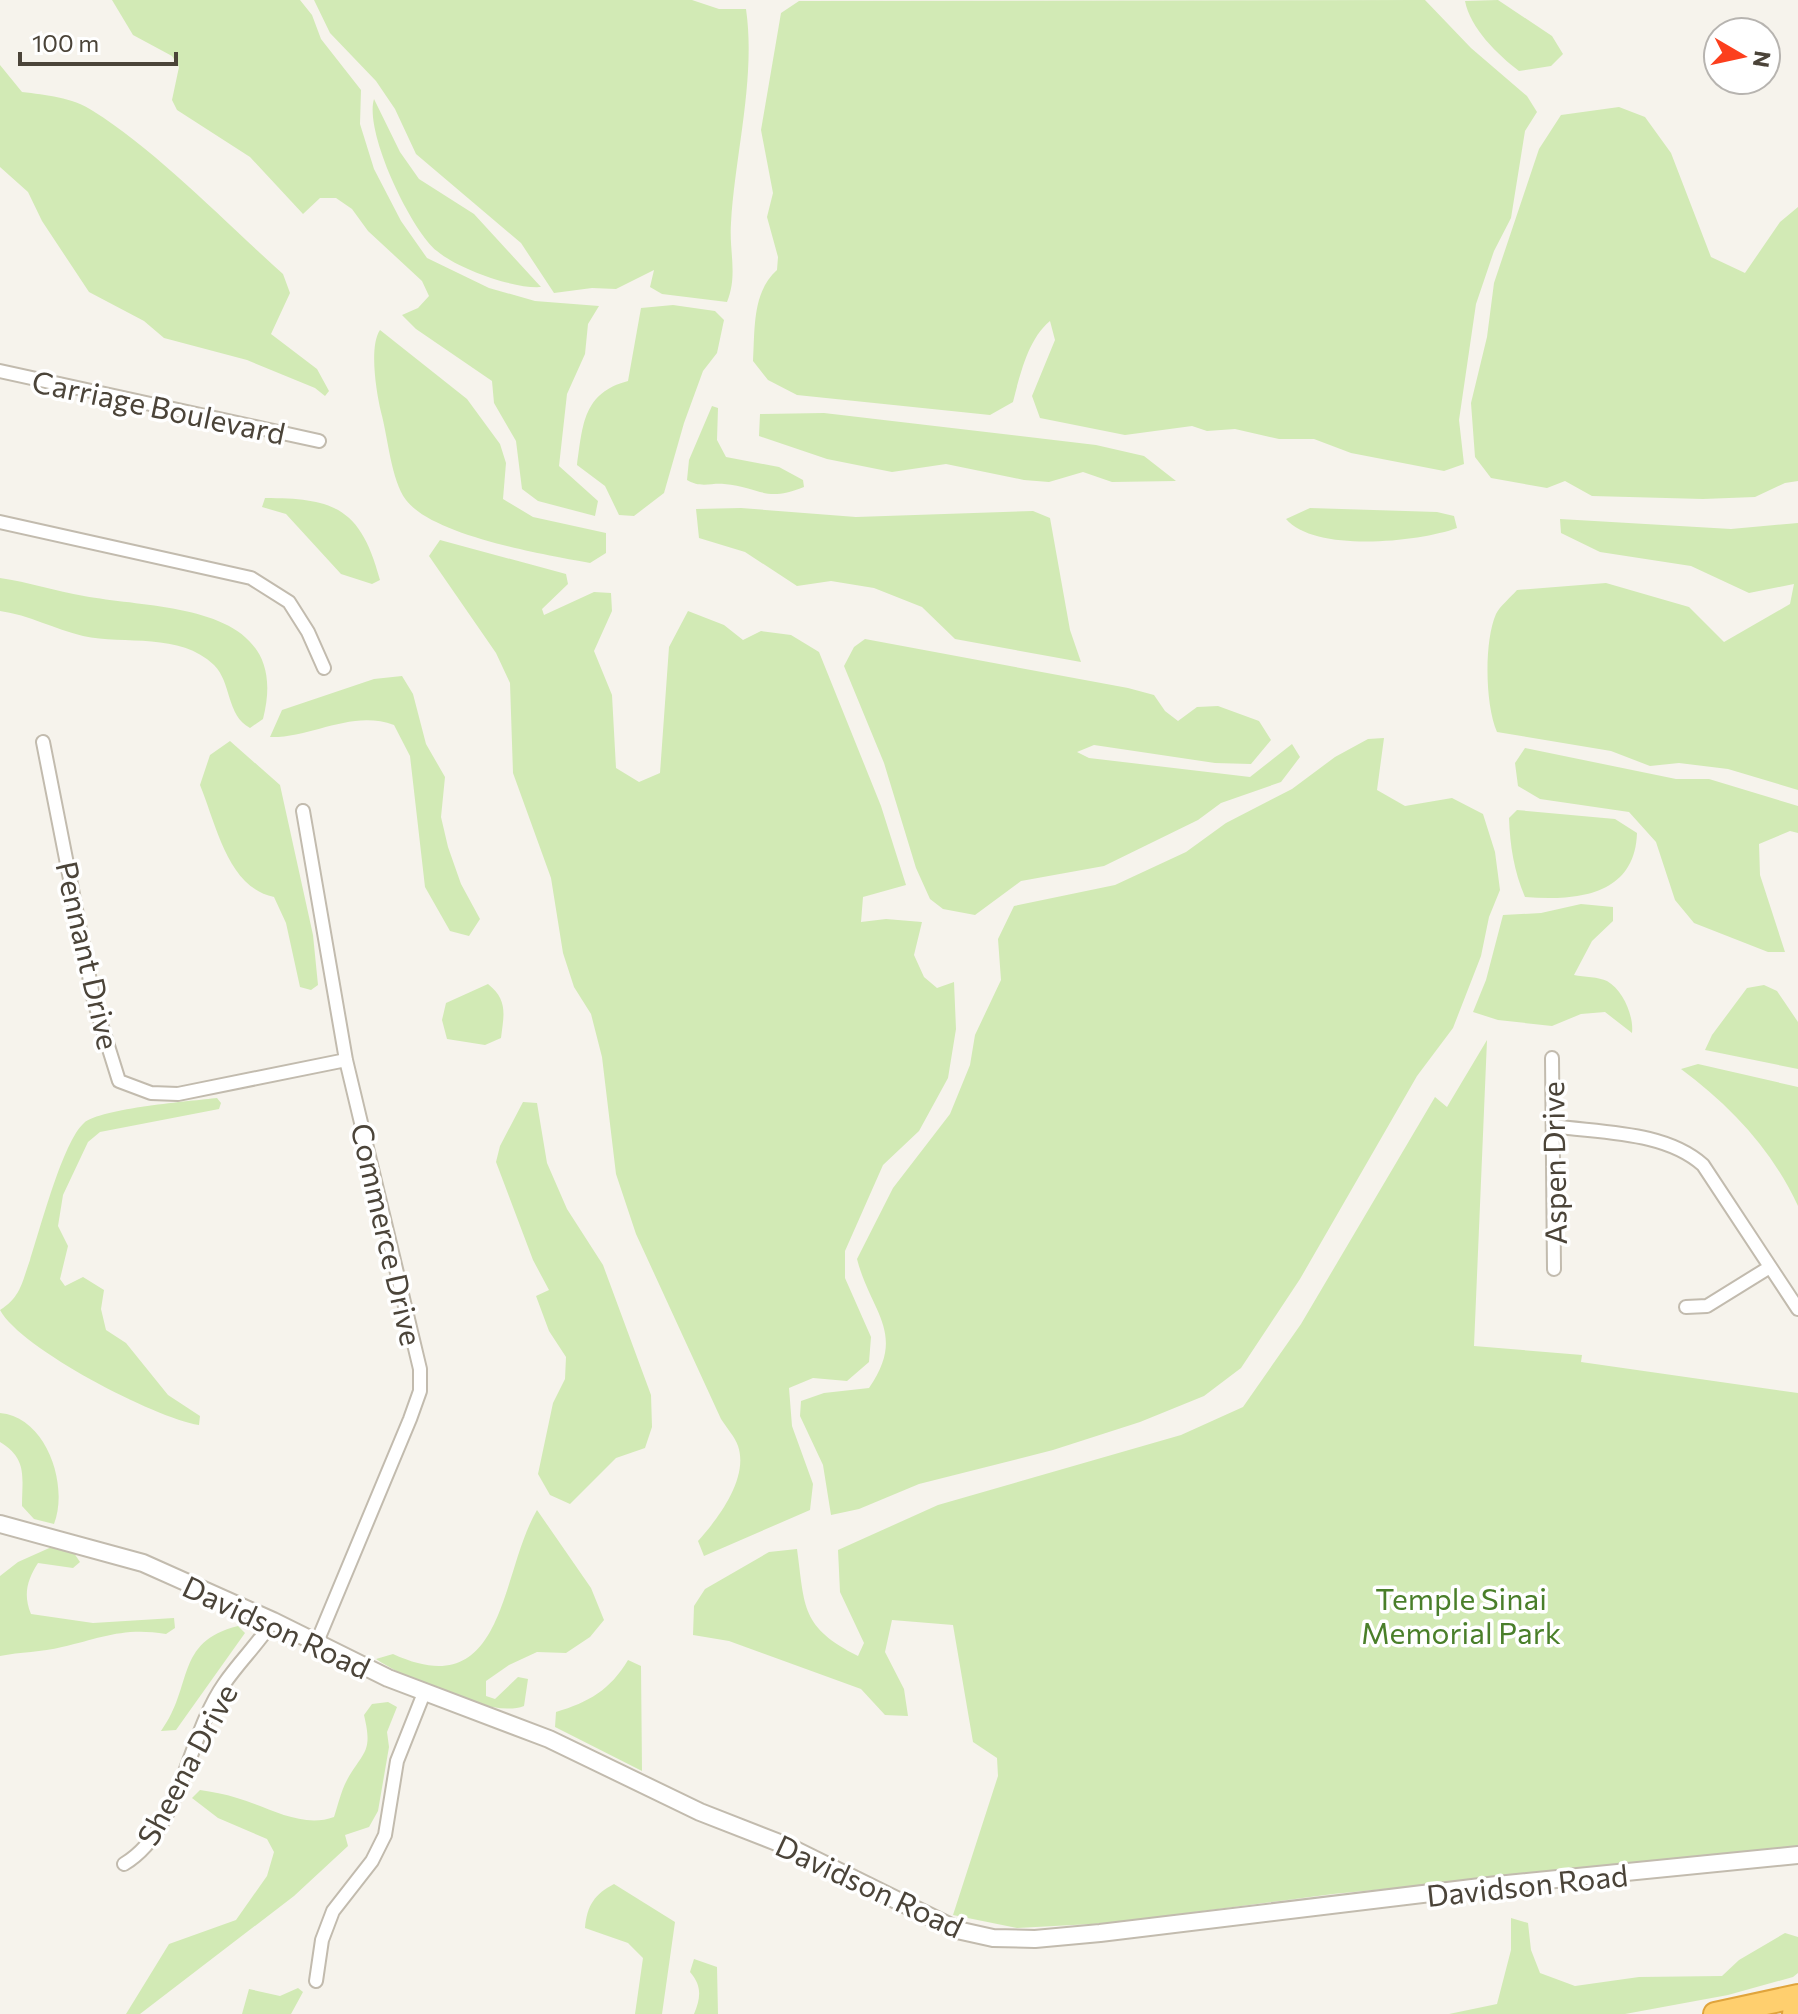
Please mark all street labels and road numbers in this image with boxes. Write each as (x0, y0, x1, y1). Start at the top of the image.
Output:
street label: Carriage Boulevard (29, 361, 289, 451)
street label: Pennant Drive (49, 857, 129, 1053)
street label: Aspen Drive (1533, 1081, 1573, 1245)
street label: Commerce Drive (344, 1119, 432, 1349)
street label: Davidson Road (177, 1566, 377, 1686)
street label: Sheena Drive (128, 1677, 244, 1851)
street label: Davidson Road (770, 1825, 970, 1945)
street label: Davidson Road (1424, 1855, 1630, 1913)

